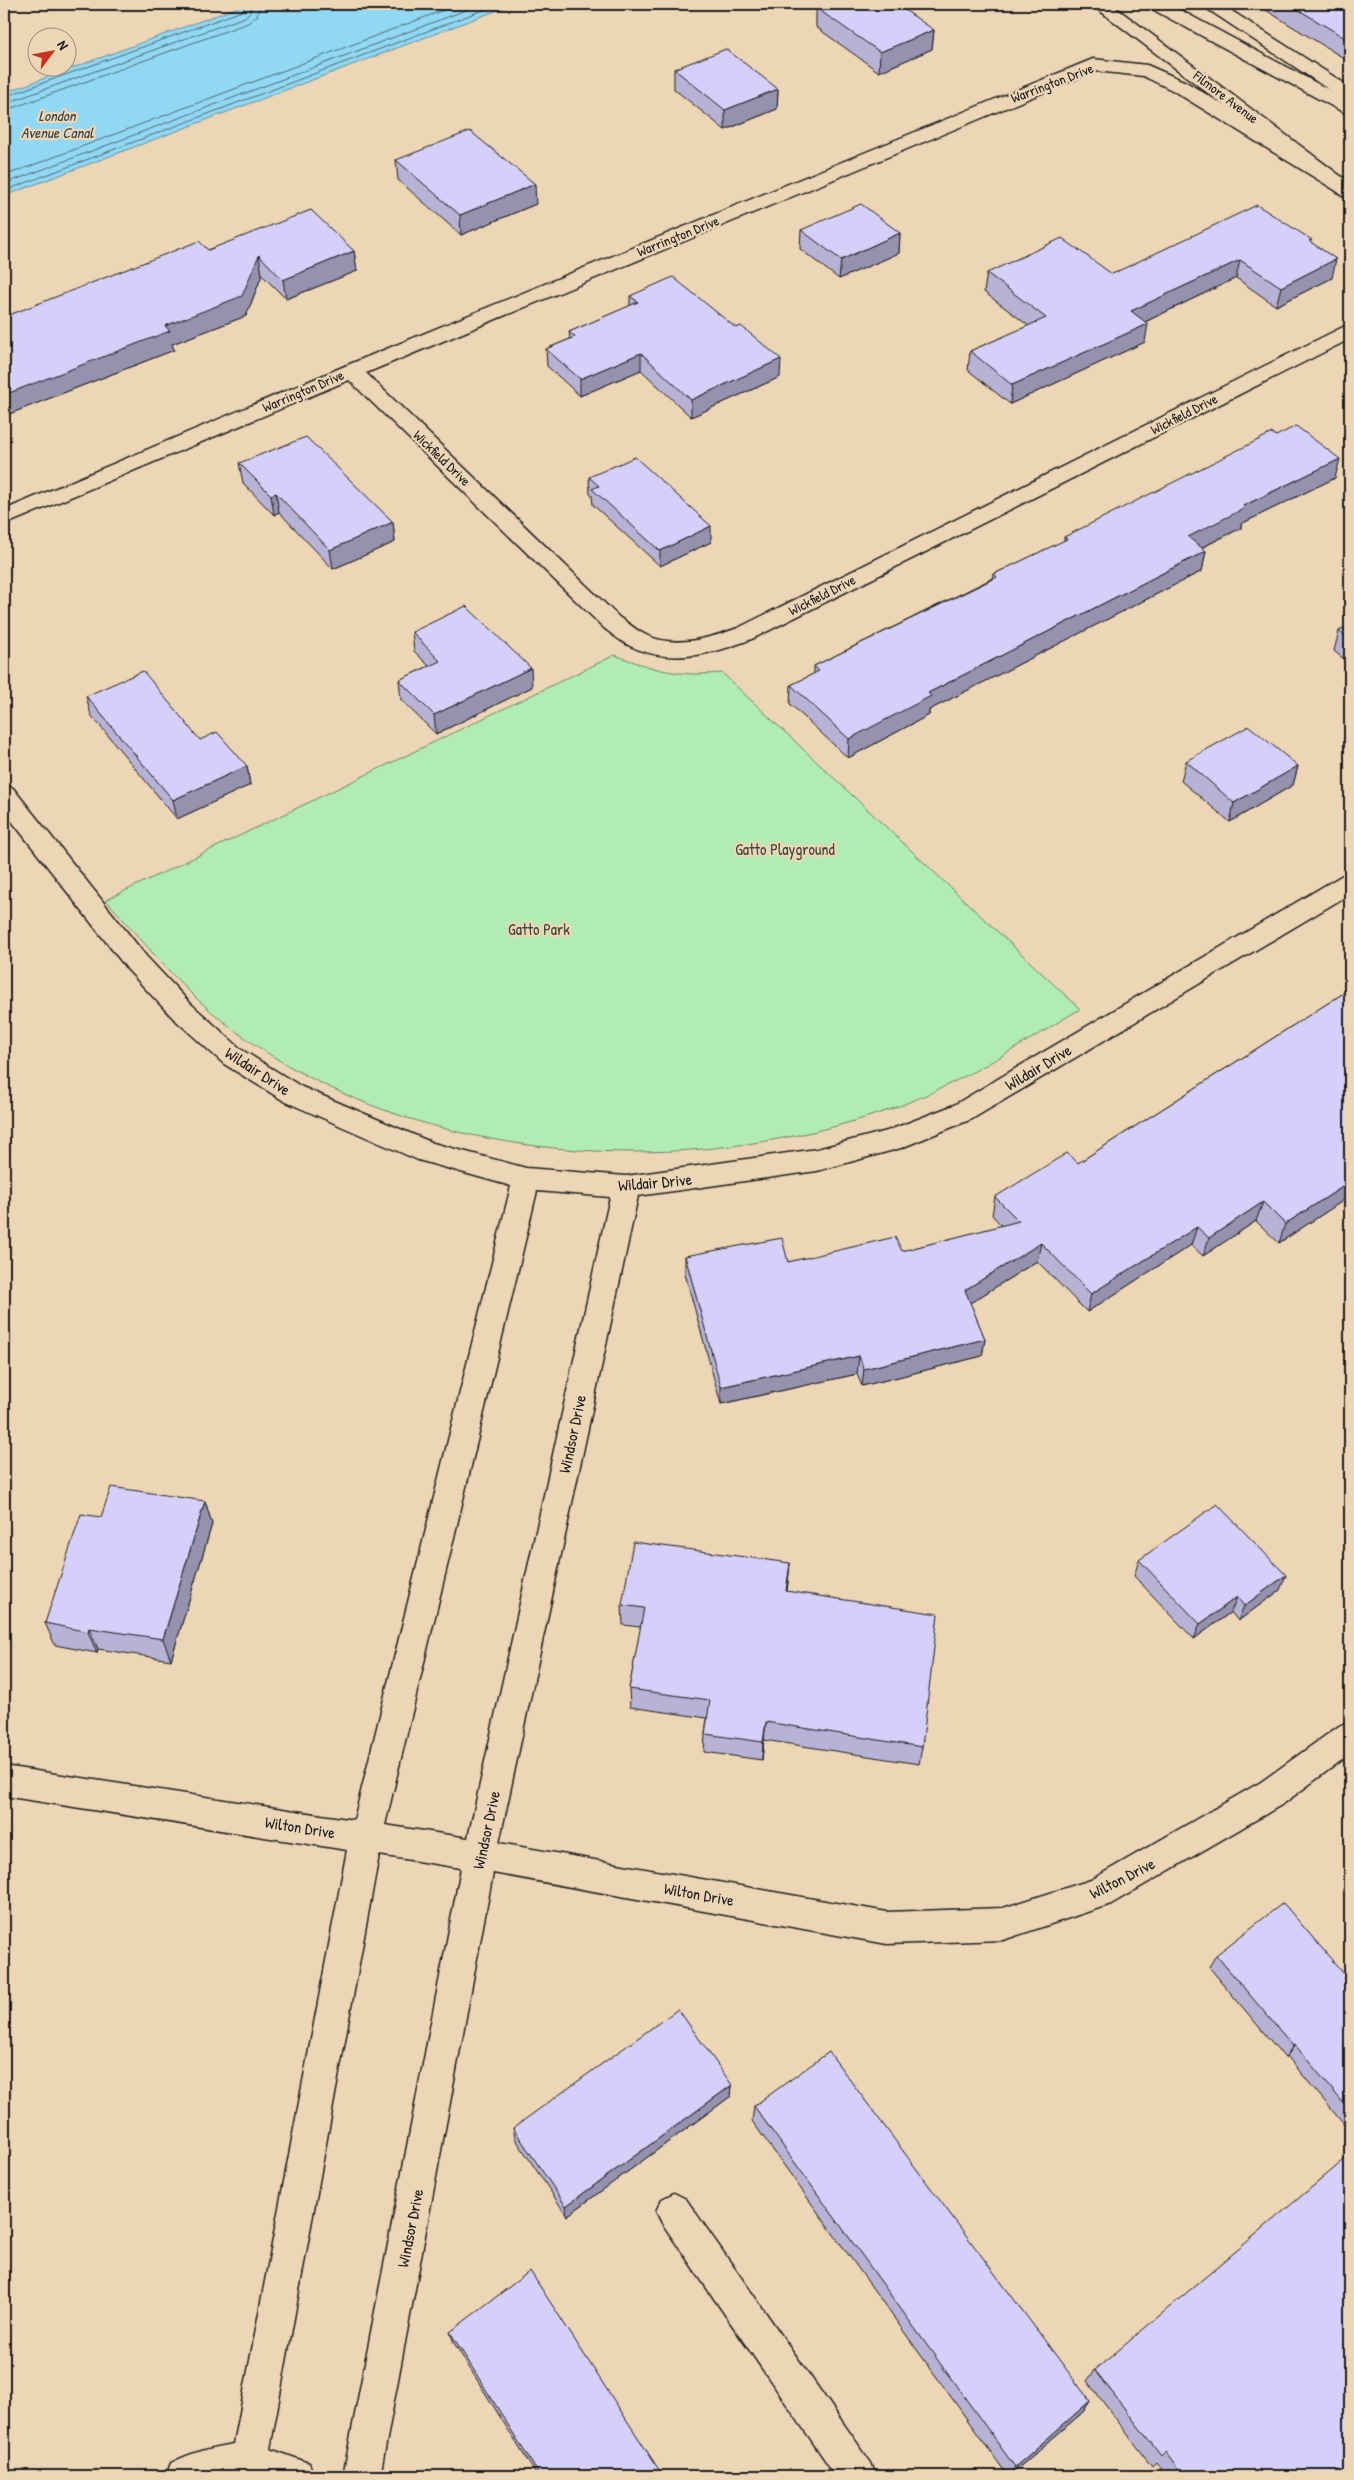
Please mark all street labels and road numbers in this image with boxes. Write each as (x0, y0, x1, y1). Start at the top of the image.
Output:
street label: Warrington Drive (1008, 58, 1097, 108)
street label: Filmore Avenue (1189, 65, 1263, 128)
street label: Warrington Drive (634, 210, 722, 262)
street label: Warrington Drive (259, 365, 347, 417)
street label: Wickfield Drive (1147, 388, 1221, 439)
street label: Wickfield Drive (410, 425, 475, 490)
street label: Wickfield Drive (785, 569, 859, 620)
street label: Wildair Drive (1001, 1038, 1076, 1095)
street label: Wildair Drive (221, 1042, 295, 1101)
street label: Wildair Drive (617, 1168, 693, 1196)
street label: Windsor Drive (553, 1392, 591, 1475)
street label: Windsor Drive (467, 1788, 505, 1871)
street label: Wilton Drive (263, 1811, 337, 1843)
street label: Wilton Drive (1086, 1852, 1159, 1904)
street label: Wilton Drive (662, 1877, 736, 1911)
street label: Windsor Drive (392, 2186, 428, 2269)

